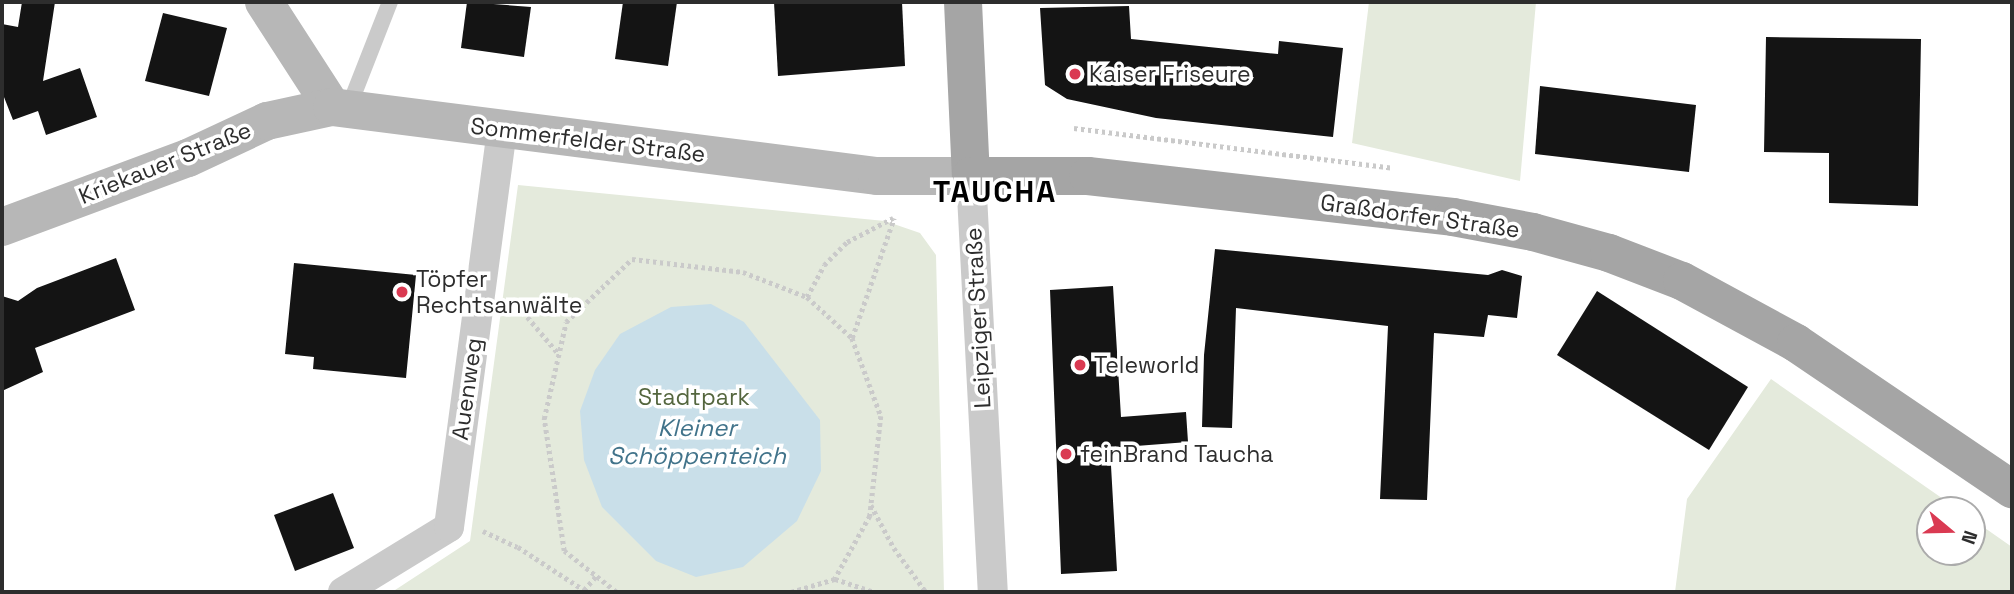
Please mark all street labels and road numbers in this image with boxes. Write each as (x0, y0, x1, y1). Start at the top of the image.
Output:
street label: Sommerfelder Straße (469, 112, 707, 168)
street label: Kriekauer Straße (75, 116, 255, 210)
street label: Graßdorfer Straße (1319, 188, 1521, 244)
street label: Leipziger Straße (959, 227, 997, 409)
street label: Auenweg (446, 336, 488, 442)

